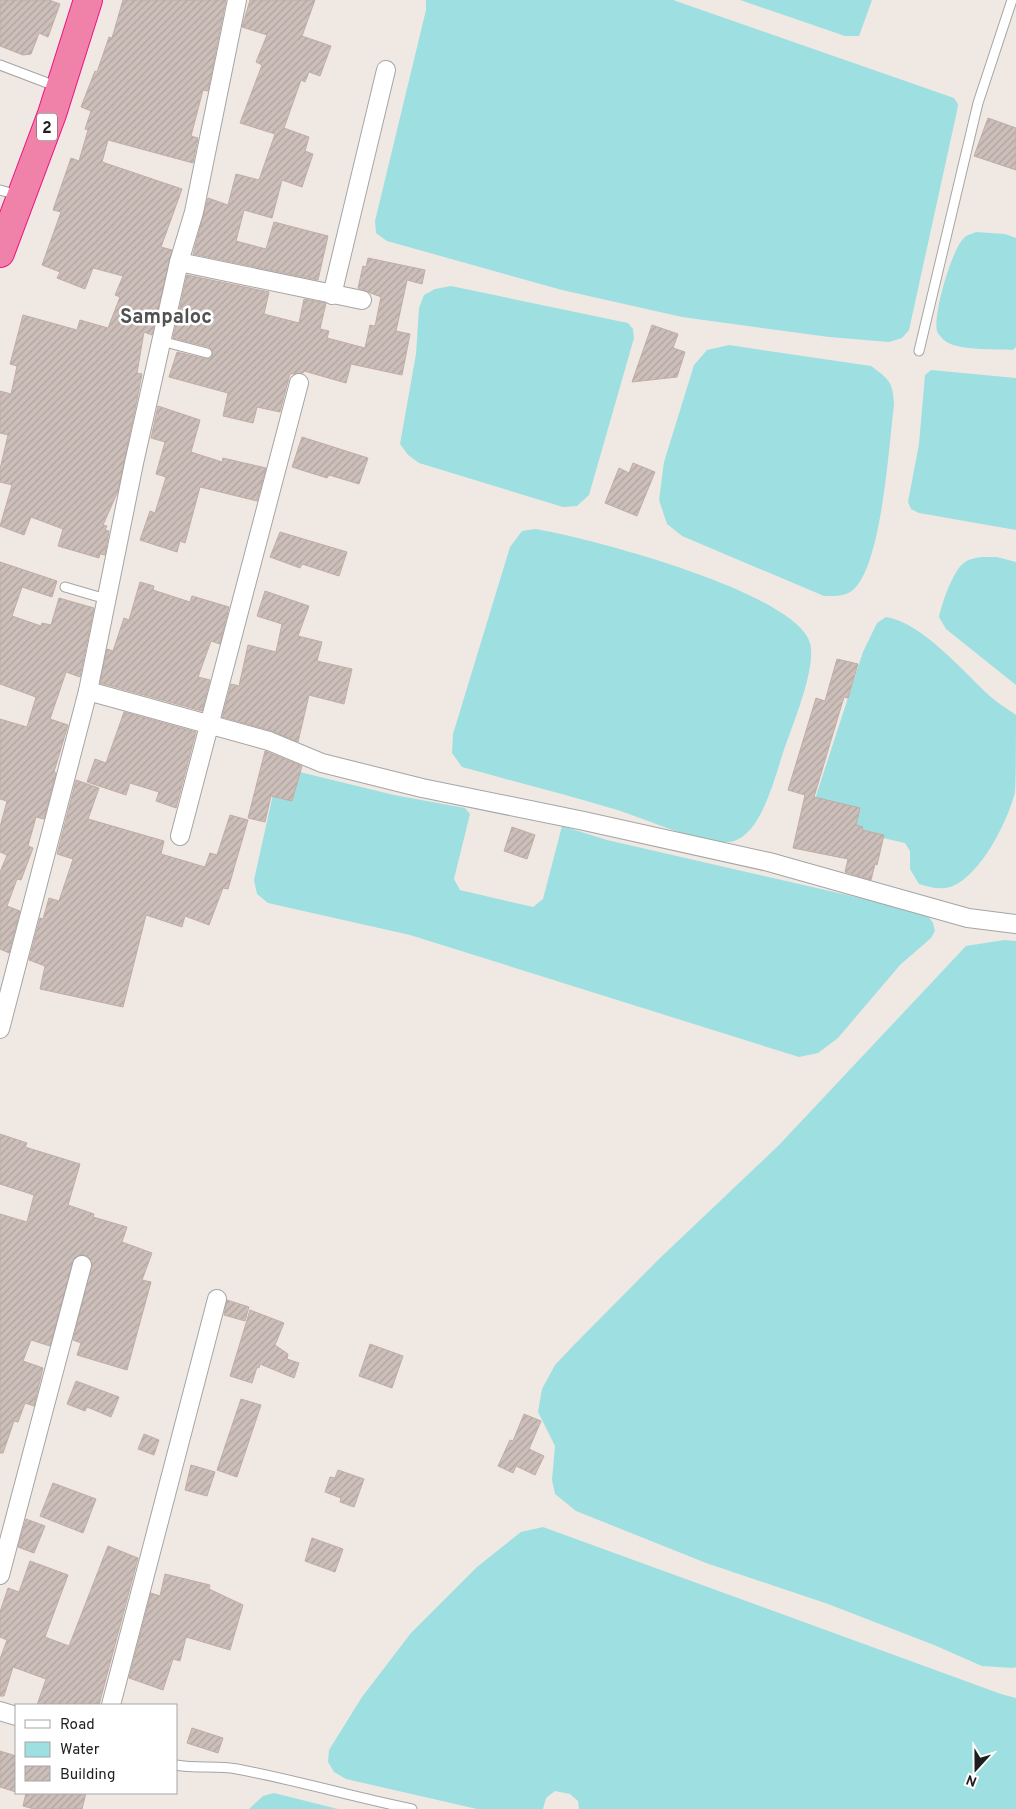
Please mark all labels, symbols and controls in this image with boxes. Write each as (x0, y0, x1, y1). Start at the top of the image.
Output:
road number: 2 (37, 114, 57, 140)
district label: Sampaloc (120, 305, 212, 331)
legend (15, 1704, 178, 1794)
text: Road (60, 1716, 95, 1735)
text: Water (60, 1741, 100, 1760)
north arrow (951, 1744, 1001, 1794)
text: Building (60, 1766, 115, 1785)
text: N (964, 1770, 980, 1789)

